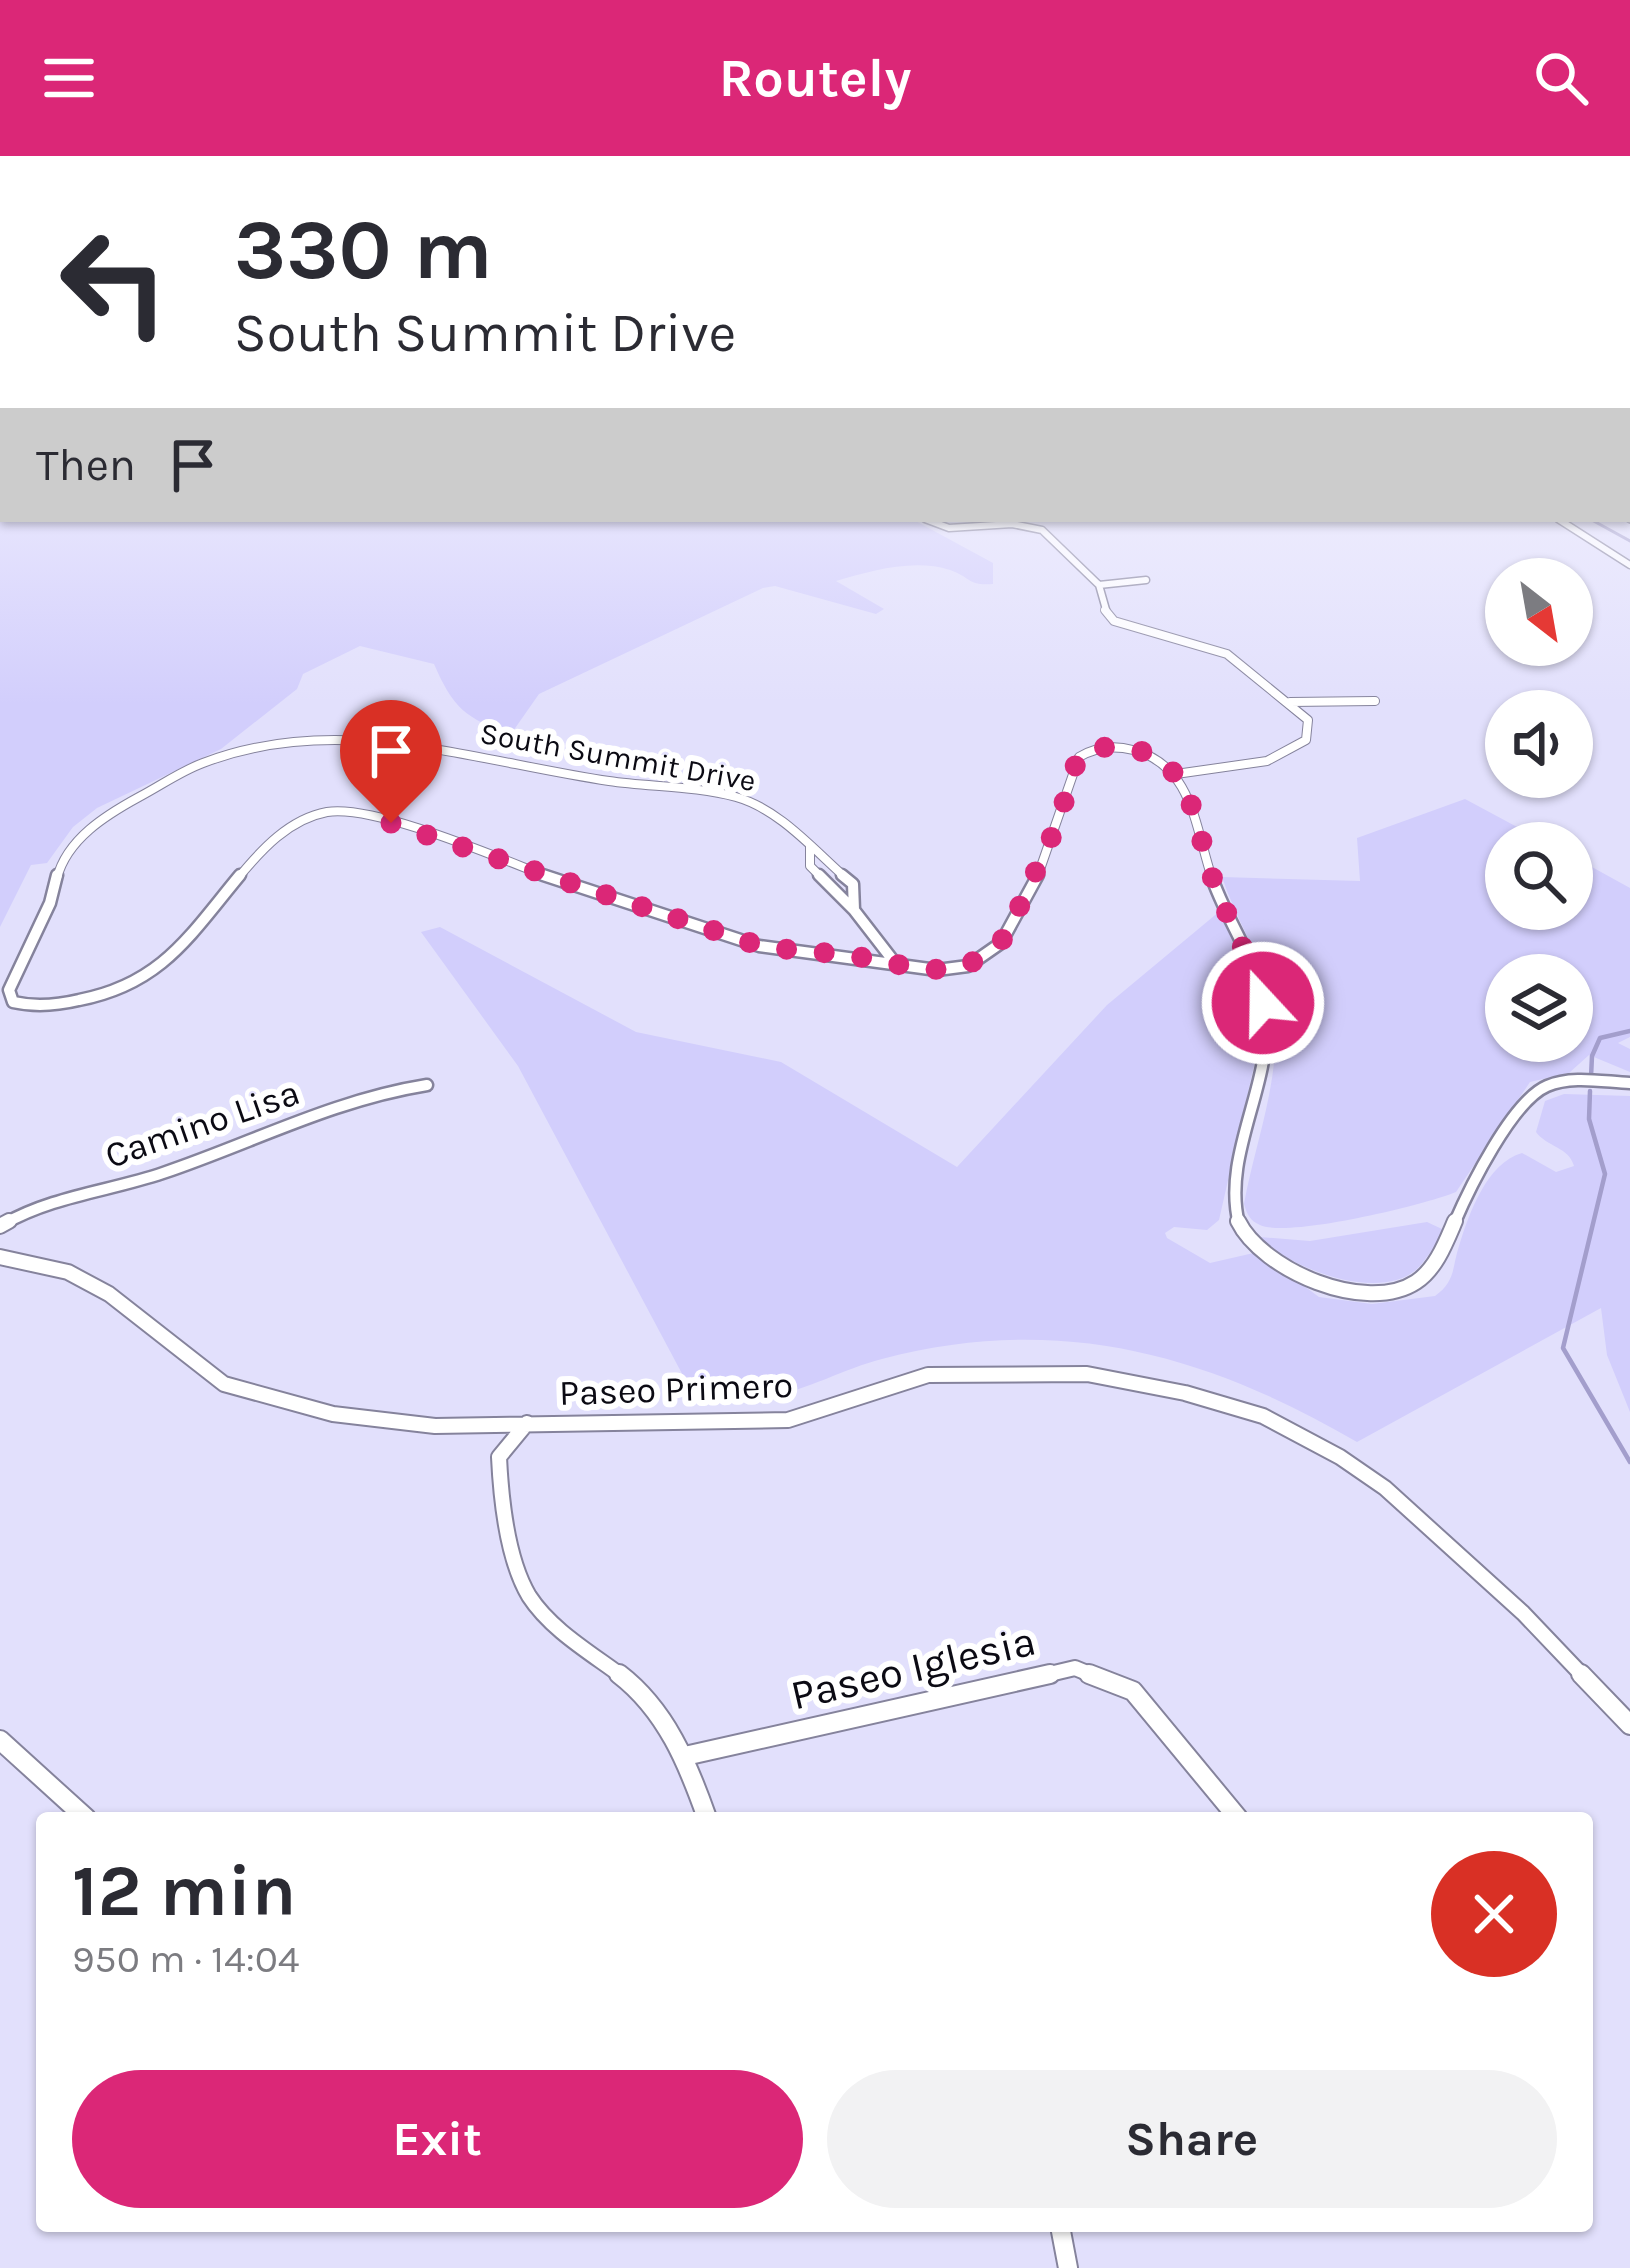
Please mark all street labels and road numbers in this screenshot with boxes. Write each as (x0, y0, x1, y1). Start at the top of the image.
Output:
street label: South Summit Drive (477, 715, 759, 799)
street label: Camino Lisa (100, 1071, 305, 1177)
street label: Paseo Primero (558, 1364, 794, 1414)
street label: Paseo Iglesia (786, 1616, 1040, 1720)

